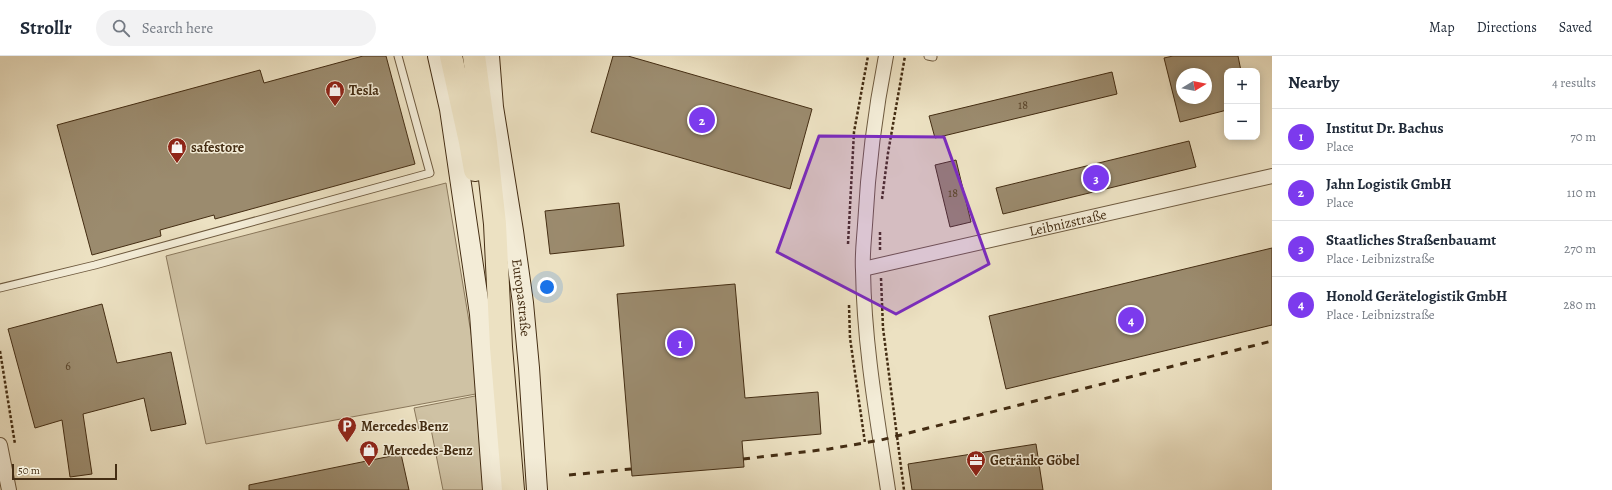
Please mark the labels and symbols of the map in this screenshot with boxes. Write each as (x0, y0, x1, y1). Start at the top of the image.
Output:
north arrow (1176, 68, 1212, 104)
shop icon: Tesla (324, 79, 346, 107)
place label: Tesla (349, 81, 379, 100)
house number: 18 (1018, 97, 1028, 113)
pin: 2 (689, 105, 715, 135)
shop icon: safestore (166, 136, 188, 164)
place label: safestore (191, 138, 245, 157)
pin: 3 (1083, 163, 1109, 193)
house number: 18 (948, 185, 958, 201)
street label: Leibnizstraße (1027, 205, 1109, 241)
street label: Europastraße (507, 258, 535, 337)
your location (537, 277, 557, 297)
pin: 4 (1118, 305, 1144, 335)
pin: 1 (667, 328, 693, 358)
house number: 6 (65, 358, 71, 374)
parking icon: Mercedes Benz (336, 415, 358, 443)
place label: Mercedes Benz (361, 417, 449, 436)
shop icon: Mercedes-Benz (358, 439, 380, 467)
place label: Mercedes-Benz (383, 441, 473, 460)
office icon: Getränke Göbel (965, 449, 987, 477)
place label: Getränke Göbel (990, 451, 1080, 470)
scale bar (12, 462, 117, 481)

